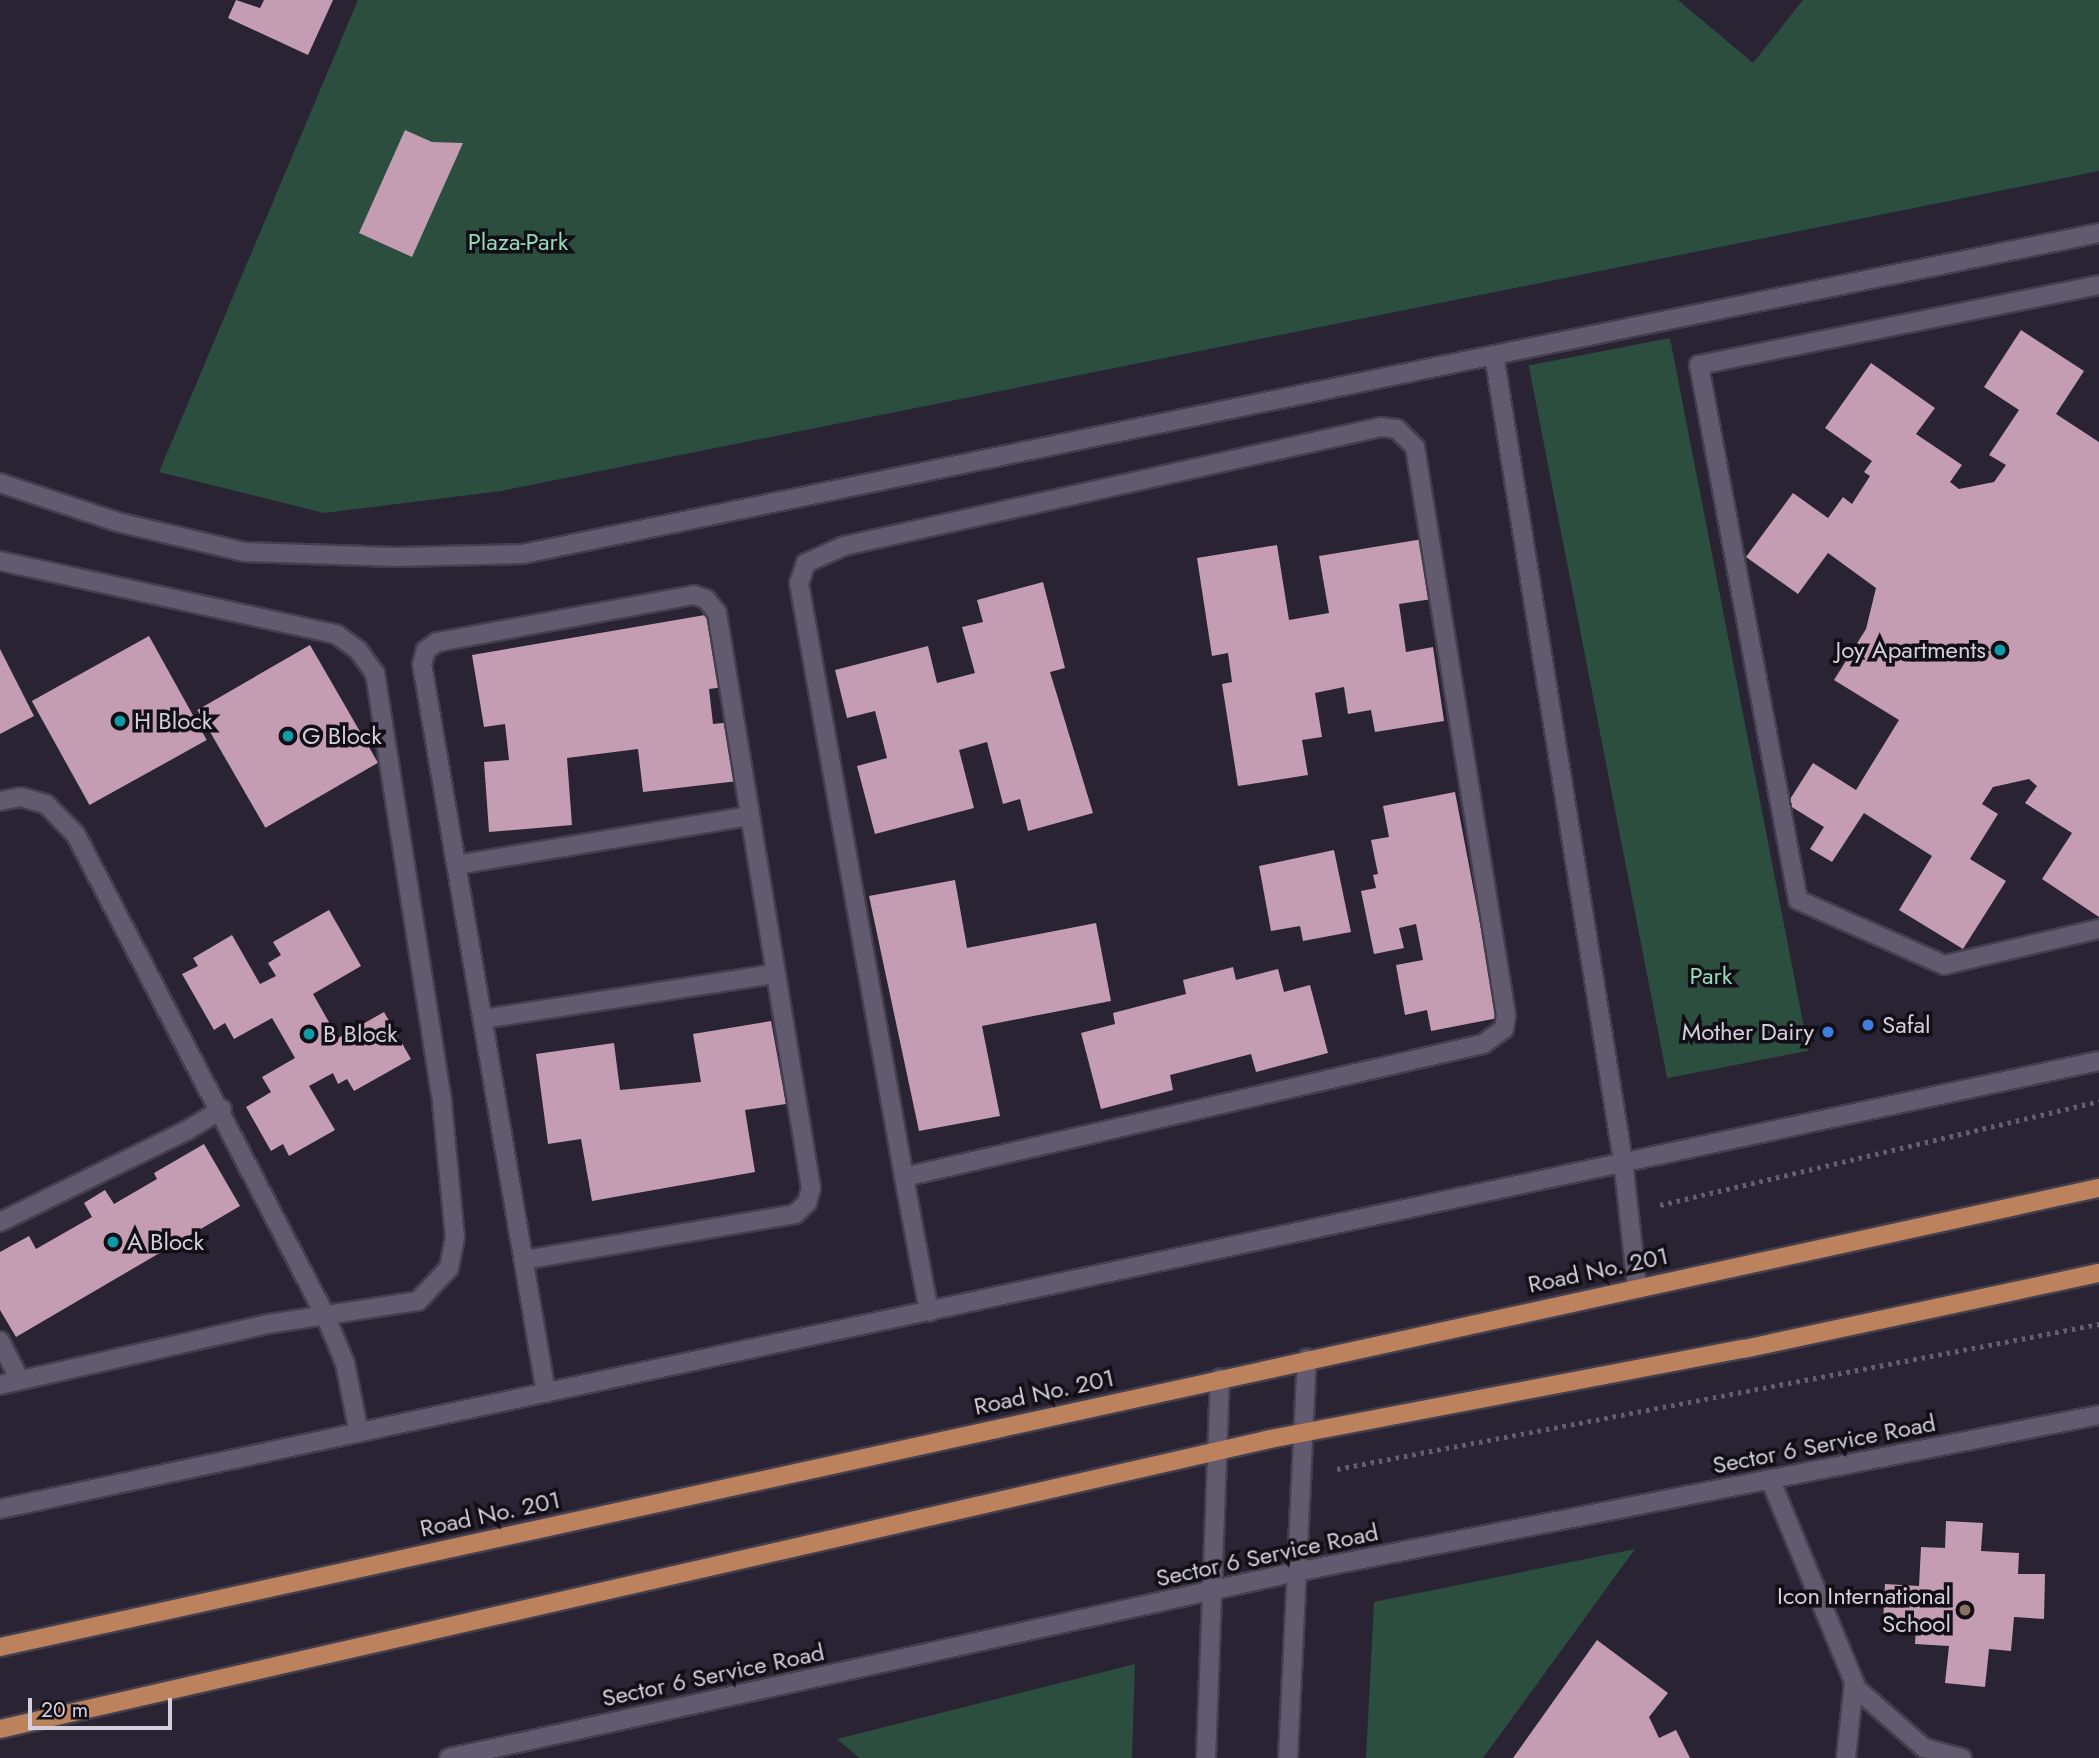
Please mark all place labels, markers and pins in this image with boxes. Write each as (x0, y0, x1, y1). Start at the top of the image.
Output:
place label: Joy Apartments (1836, 636, 1986, 664)
marker: Joy Apartments (1992, 642, 2008, 658)
place label: H Block (134, 707, 212, 735)
marker: H Block (112, 713, 128, 729)
place label: G Block (302, 722, 382, 750)
marker: G Block (280, 728, 296, 744)
place label: Safal (1882, 1011, 1931, 1039)
marker: Safal (1860, 1017, 1876, 1033)
place label: Mother Dairy (1682, 1018, 1814, 1046)
place label: B Block (323, 1020, 398, 1048)
marker: Mother Dairy (1820, 1024, 1836, 1040)
marker: B Block (301, 1026, 317, 1042)
place label: A Block (127, 1228, 204, 1256)
marker: A Block (105, 1234, 121, 1250)
place label: Icon International School (1777, 1582, 1951, 1638)
marker: Icon International School (1957, 1602, 1973, 1618)

